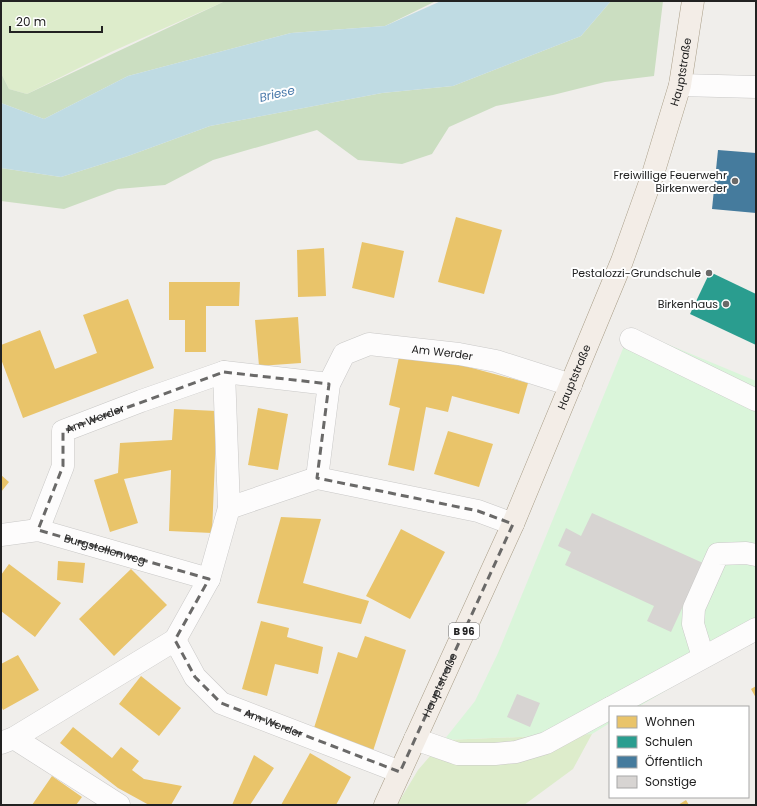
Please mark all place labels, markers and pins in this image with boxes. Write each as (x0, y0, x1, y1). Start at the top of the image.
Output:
place label: Freiwillige Feuerwehr Birkenwerder (613, 167, 727, 196)
marker: Freiwillige Feuerwehr Birkenwerder (730, 176, 740, 186)
place label: Pestalozzi-Grundschule (572, 265, 701, 281)
marker: Pestalozzi-Grundschule (704, 268, 714, 278)
place label: Birkenhaus (658, 296, 718, 312)
marker: Birkenhaus (721, 299, 731, 309)

